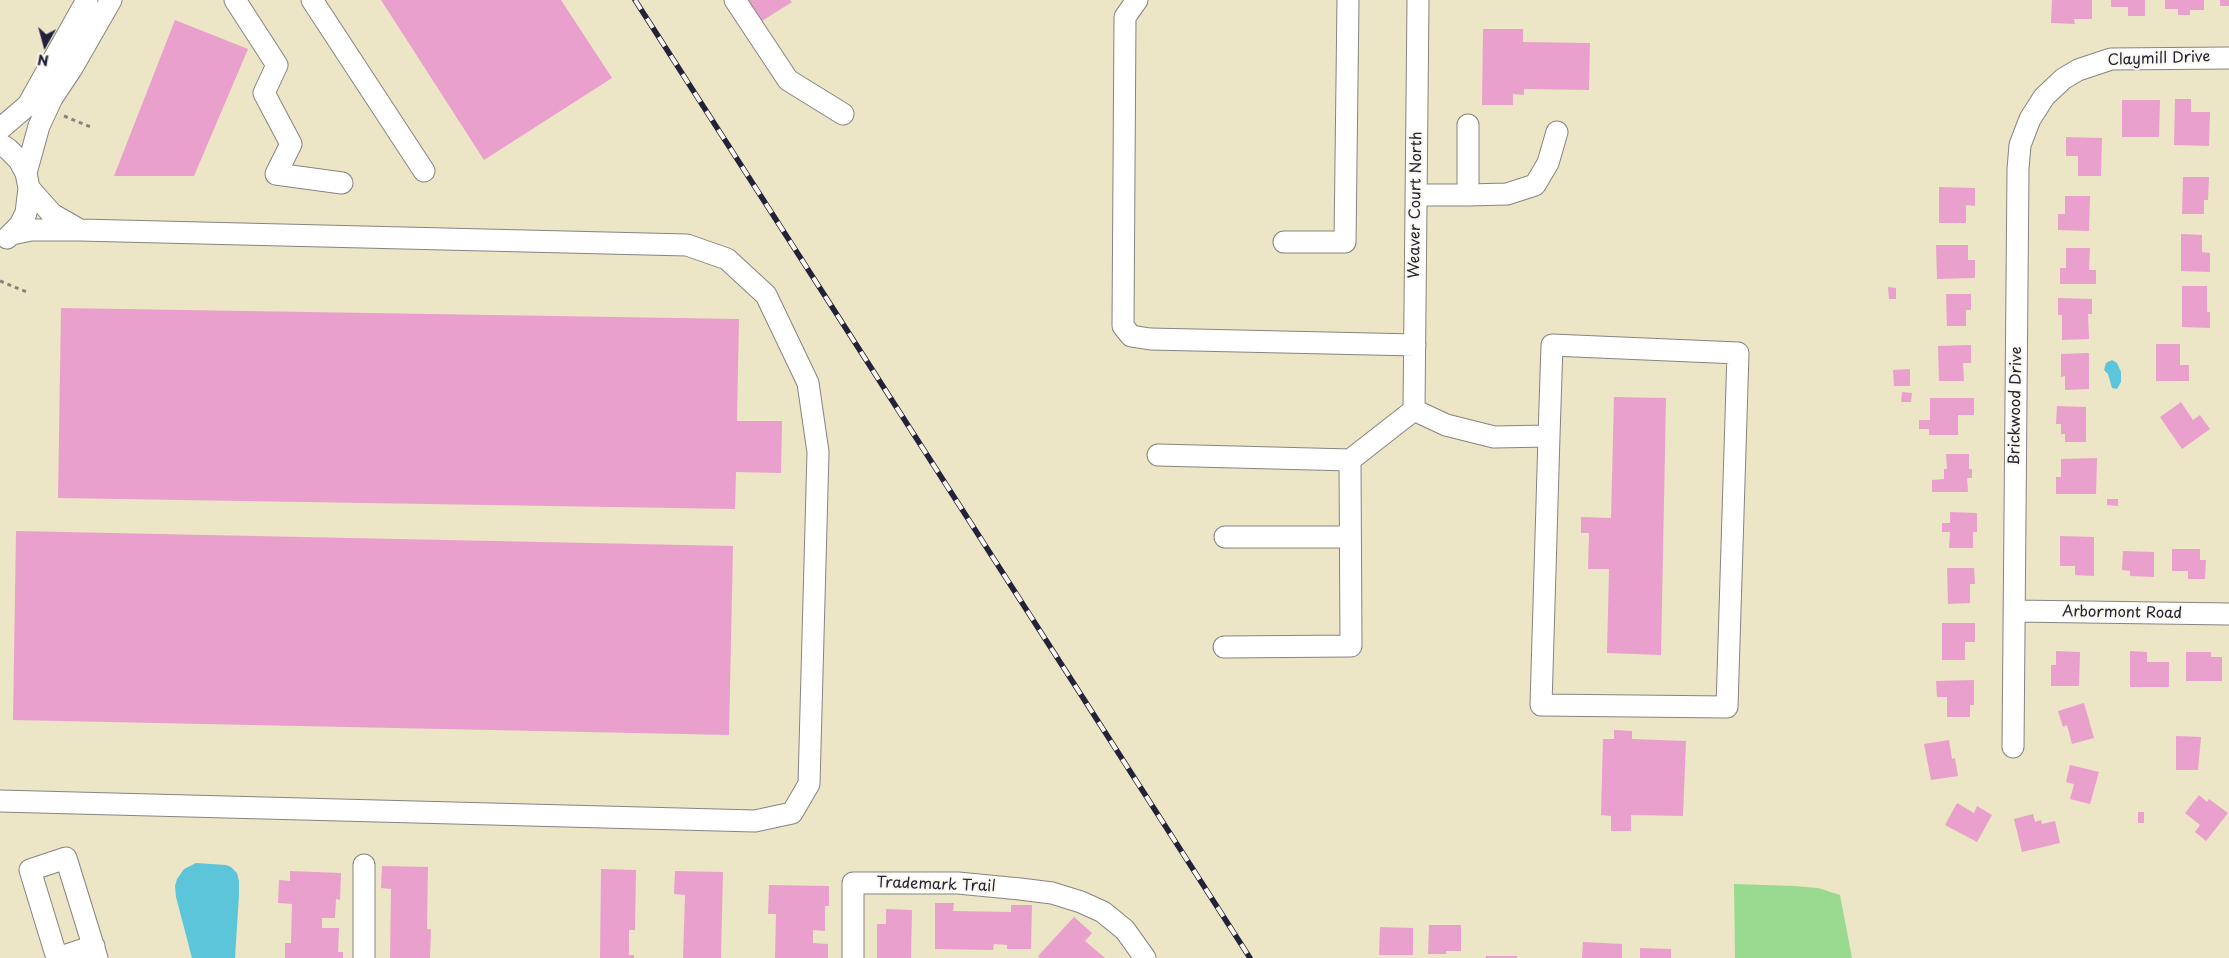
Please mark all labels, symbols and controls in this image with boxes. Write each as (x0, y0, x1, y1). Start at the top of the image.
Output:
north arrow (20, 20, 70, 70)
street label: Claymill Drive (2107, 48, 2211, 70)
text: N (36, 49, 50, 71)
street label: Weaver Court North (1406, 131, 1426, 279)
street label: Brickwood Drive (2006, 346, 2026, 466)
street label: Arbormont Road (2062, 603, 2182, 623)
street label: Trademark Trail (876, 874, 996, 896)

